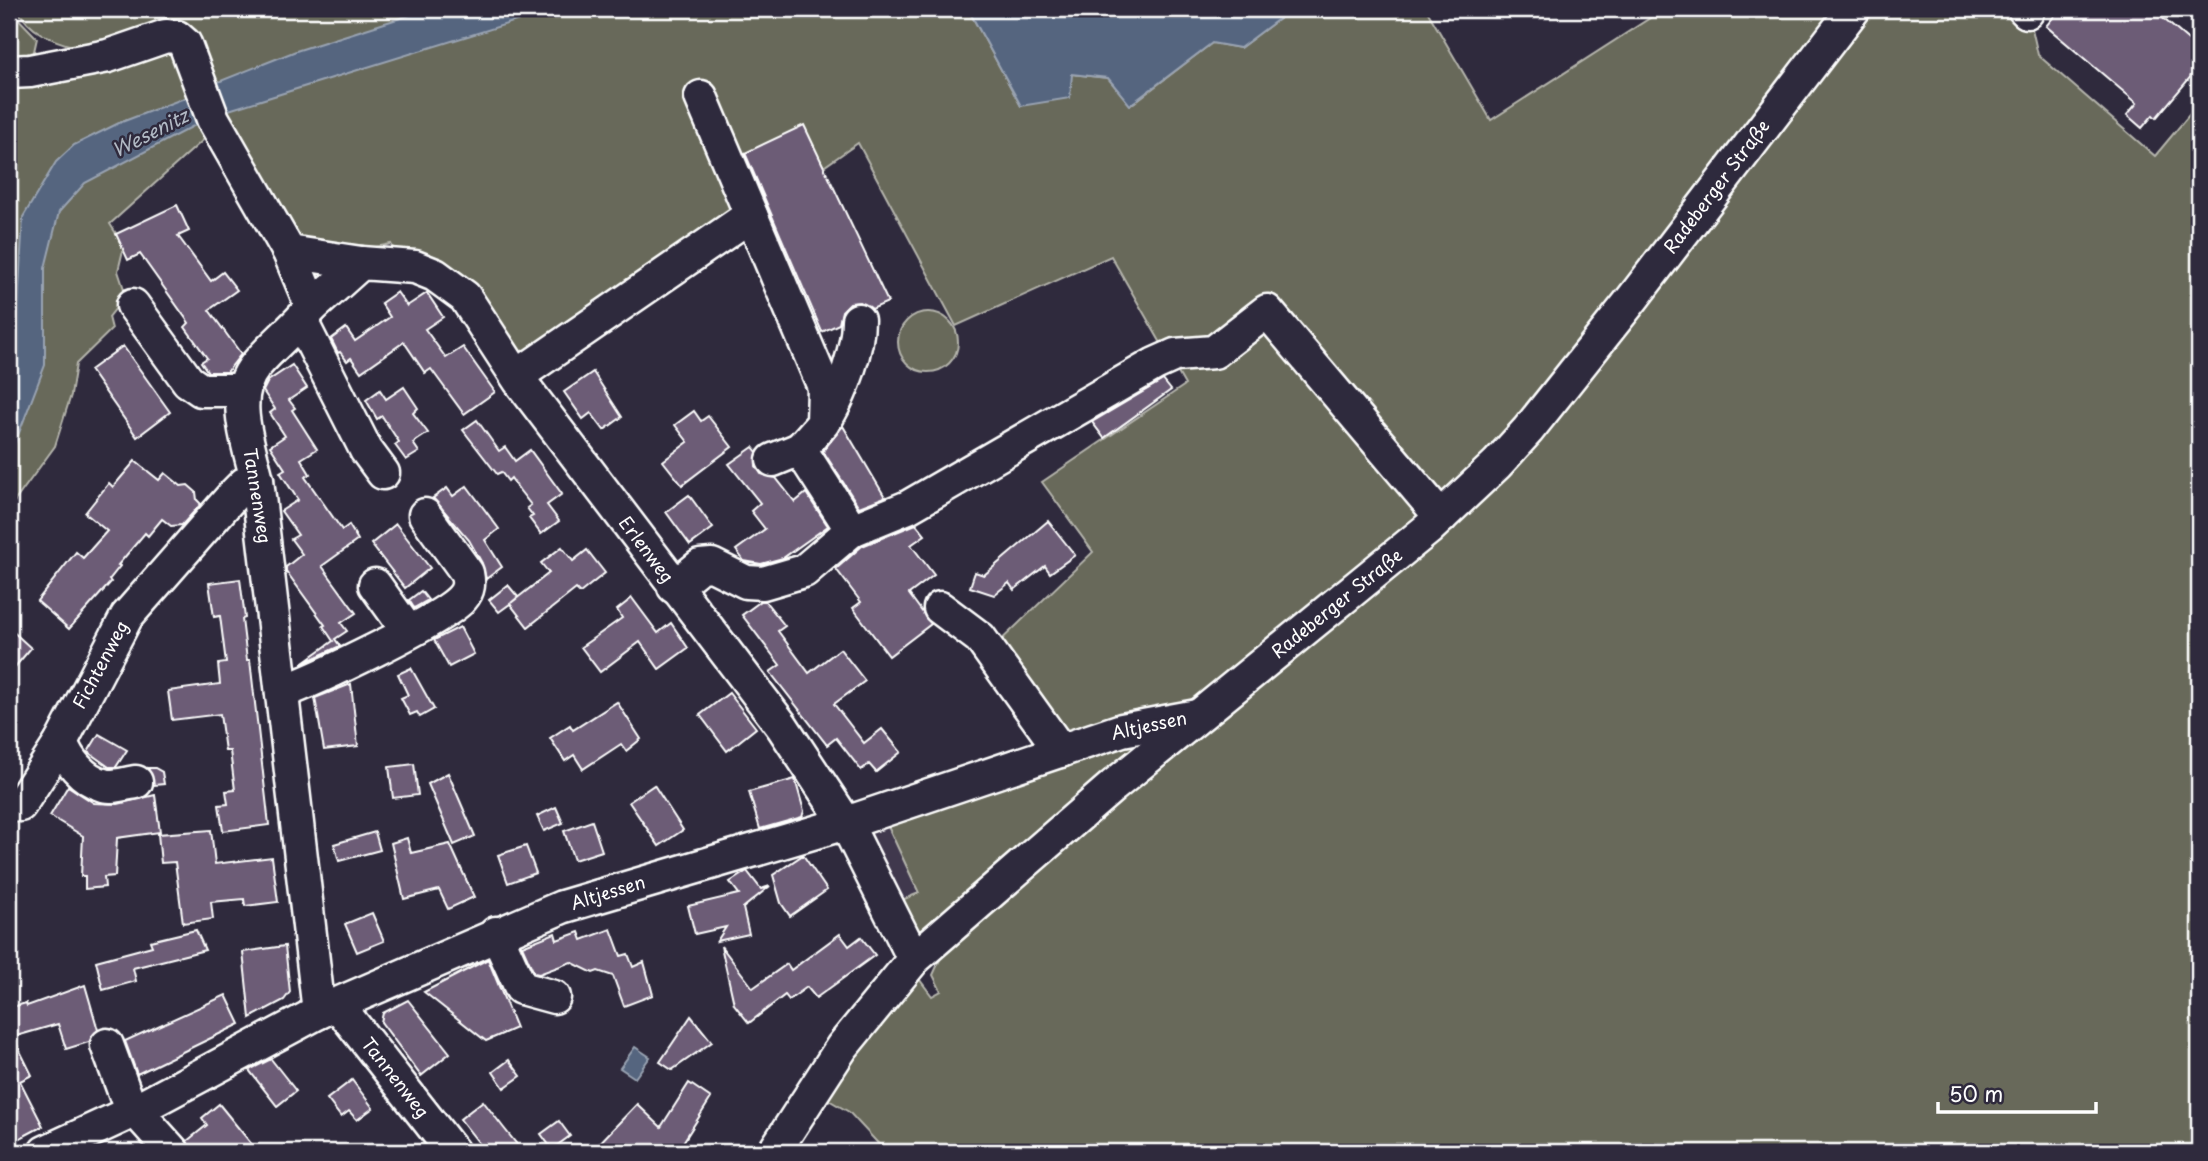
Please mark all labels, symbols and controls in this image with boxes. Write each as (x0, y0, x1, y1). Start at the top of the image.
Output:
water label: Wesenitz (107, 100, 194, 163)
street label: Radeberger Straße (1656, 113, 1775, 259)
street label: Tannenweg (238, 446, 279, 545)
street label: Erlenweg (613, 510, 681, 588)
street label: Radeberger Straße (1265, 541, 1407, 664)
street label: Fichtenweg (65, 615, 134, 713)
street label: Altjessen (1108, 703, 1189, 746)
street label: Altjessen (567, 867, 648, 916)
street label: Tannenweg (356, 1031, 437, 1123)
scale bar (1938, 1070, 2096, 1114)
text: 50 m (1949, 1077, 2003, 1109)

